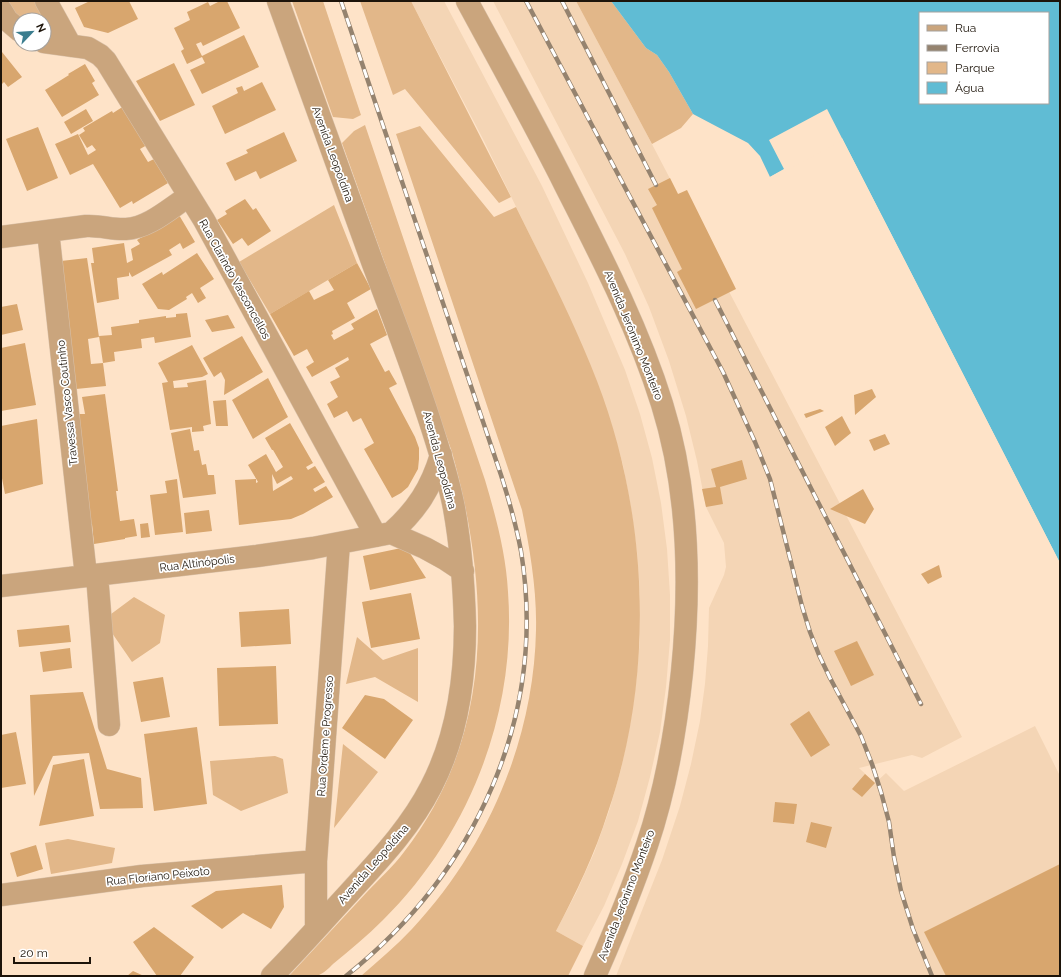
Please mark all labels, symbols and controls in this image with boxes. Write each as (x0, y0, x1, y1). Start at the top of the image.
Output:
north arrow (12, 12, 52, 52)
legend (919, 12, 1049, 104)
text: N (33, 21, 48, 35)
text: Rua (955, 21, 976, 35)
text: Ferrovia (955, 41, 999, 55)
text: Parque (955, 61, 995, 75)
text: Água (955, 81, 984, 95)
street label: Avenida Leopoldina (309, 105, 356, 204)
street label: Rua Clarindo Vasconcellos (196, 217, 273, 341)
street label: Avenida Jerônimo Monteiro (602, 268, 666, 402)
street label: Travessa Vasco Coutinho (54, 339, 81, 466)
street label: Avenida Leopoldina (420, 410, 459, 511)
street label: Rua Altinópolis (159, 552, 235, 575)
street label: Rua Ordem e Progresso (315, 675, 336, 797)
street label: Avenida Leopoldina (335, 822, 411, 907)
street label: Avenida Jerônimo Monteiro (596, 828, 658, 962)
street label: Rua Floriano Peixoto (106, 865, 211, 888)
scale bar (14, 939, 90, 965)
text: 20 m (20, 946, 48, 960)

